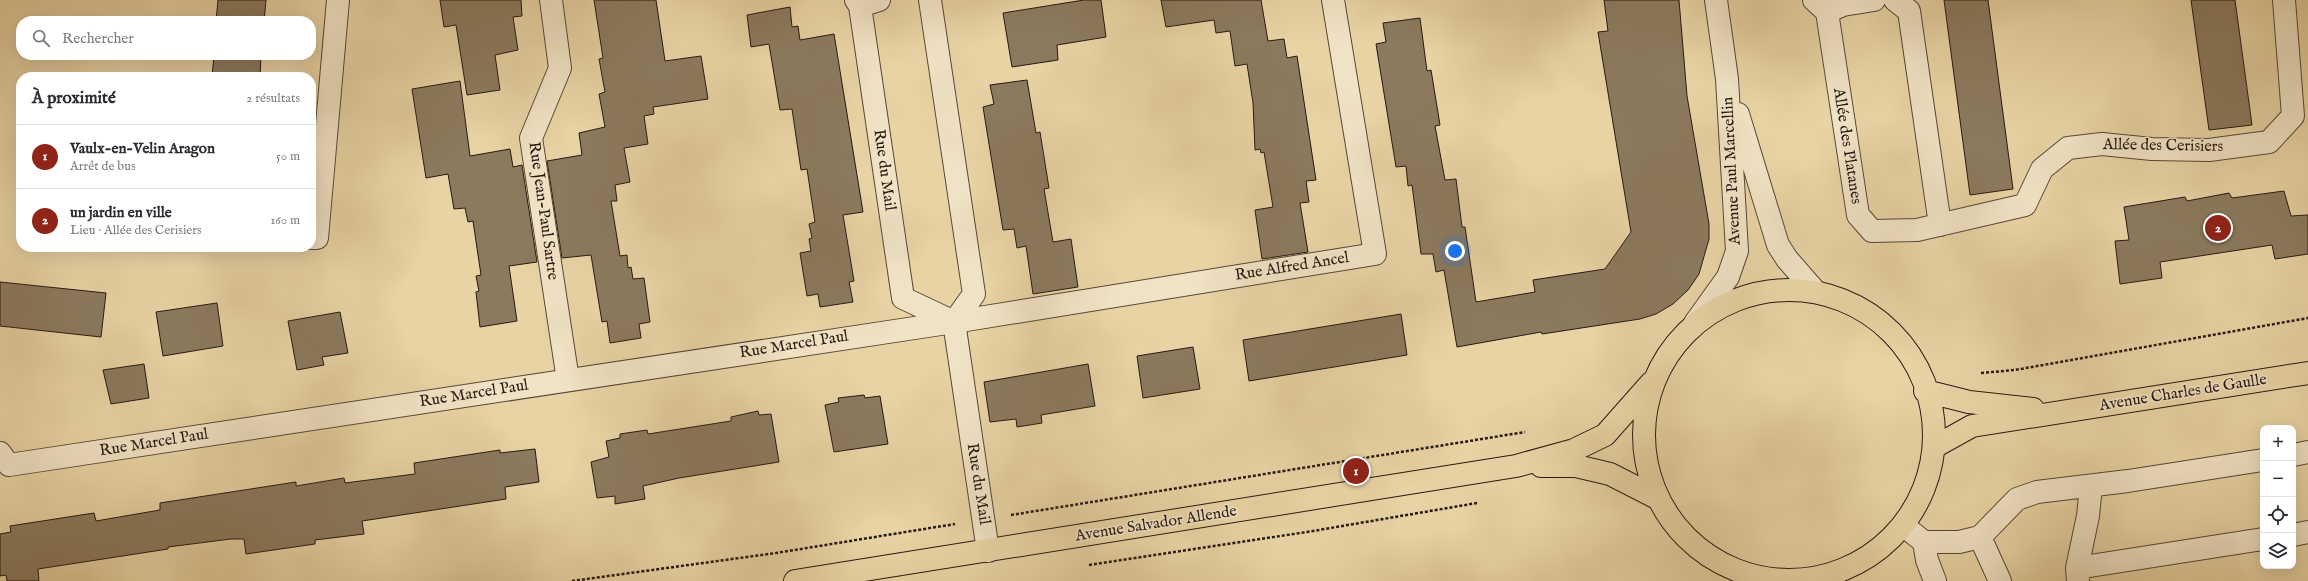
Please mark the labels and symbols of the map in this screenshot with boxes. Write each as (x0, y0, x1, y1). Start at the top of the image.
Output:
street label: Allée des Platanes (1828, 86, 1866, 206)
street label: Avenue Paul Marcellin (1718, 96, 1746, 247)
street label: Rue du Mail (868, 128, 900, 213)
street label: Allée des Cerisiers (2102, 135, 2224, 157)
street label: Rue Jean-Paul Sartre (523, 141, 563, 281)
pin: 2 (2205, 213, 2231, 243)
your location (1445, 241, 1465, 261)
street label: Rue Alfred Ancel (1233, 248, 1351, 286)
street label: Rue Marcel Paul (738, 326, 850, 363)
street label: Avenue Charles de Gaulle (2097, 370, 2268, 416)
street label: Rue Marcel Paul (418, 375, 530, 412)
street label: Rue Marcel Paul (98, 424, 210, 461)
street label: Rue du Mail (962, 442, 994, 527)
pin: 1 (1343, 456, 1369, 486)
street label: Avenue Salvador Allende (1073, 501, 1238, 547)

